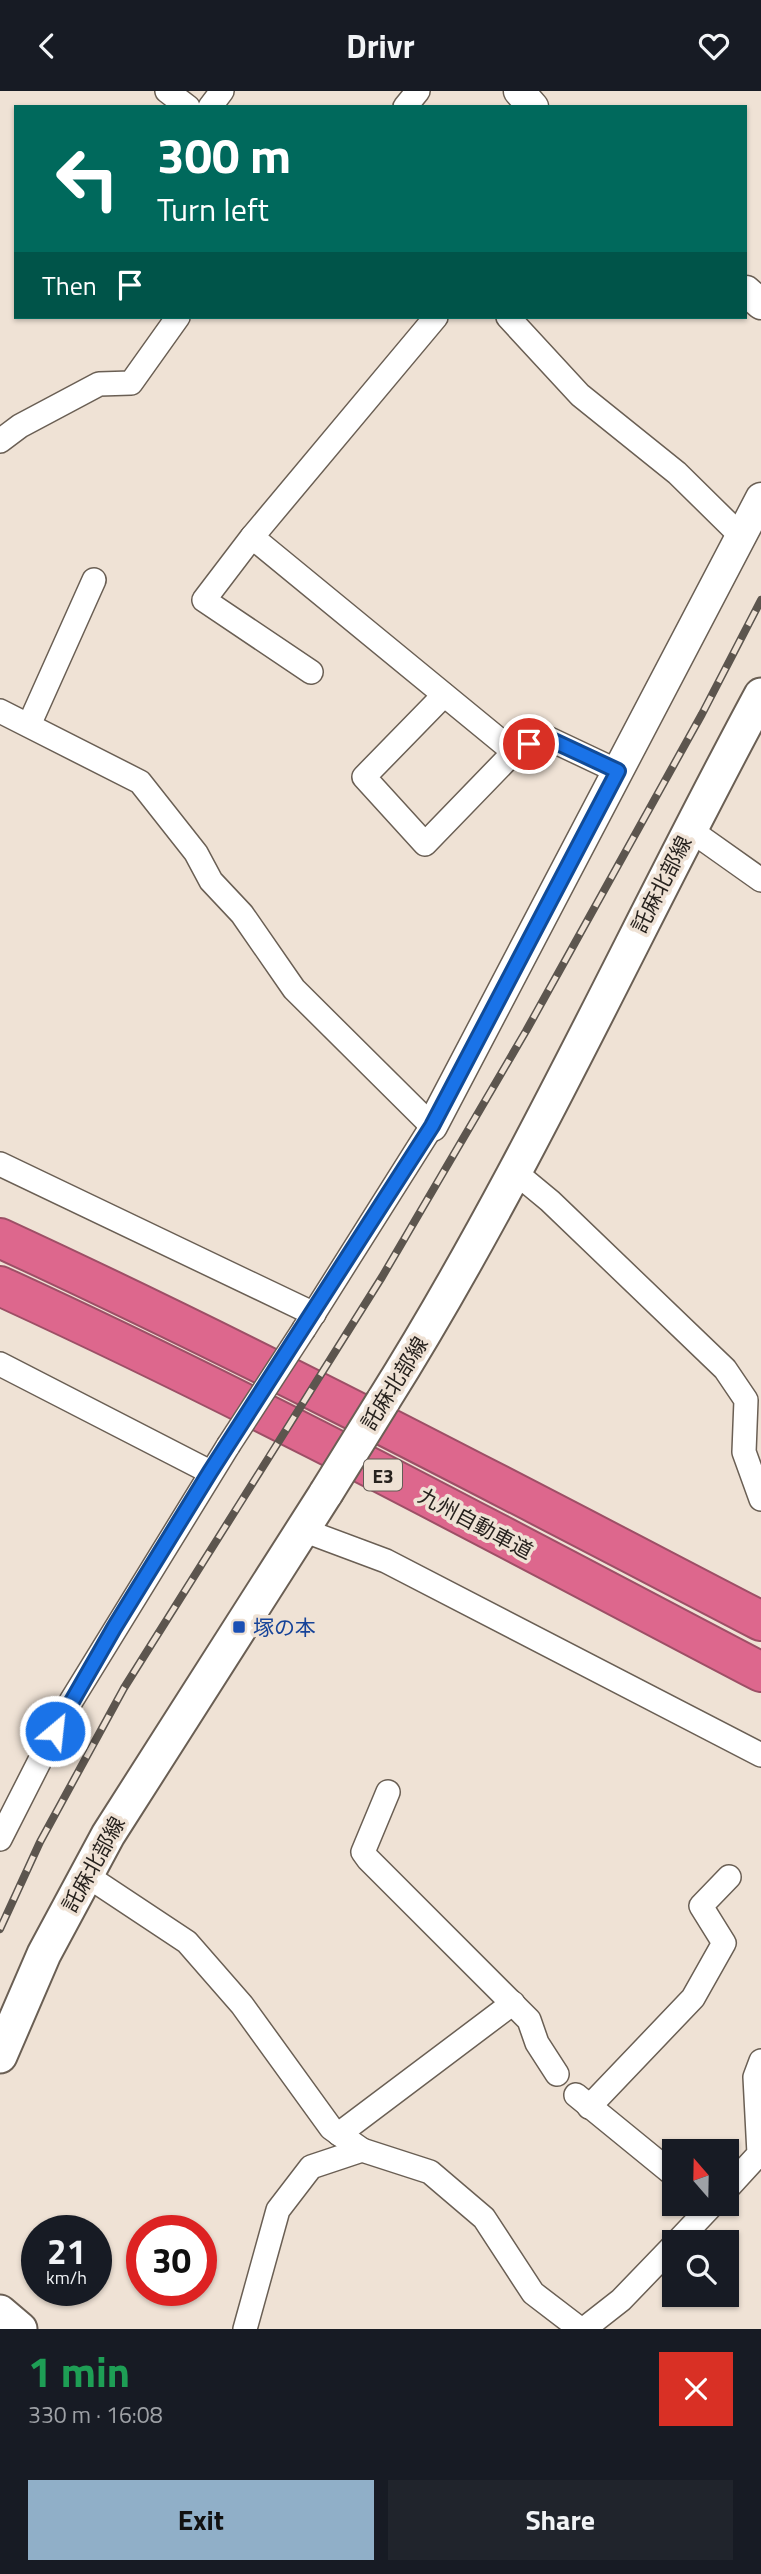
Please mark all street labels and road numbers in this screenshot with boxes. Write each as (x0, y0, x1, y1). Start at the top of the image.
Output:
street label: 託麻北部線 (623, 830, 699, 938)
street label: 託麻北部線 (353, 1330, 435, 1436)
road number: E3 (364, 1459, 402, 1491)
street label: 九州自動車道 (413, 1479, 539, 1567)
street label: 託麻北部線 (54, 1810, 132, 1918)

